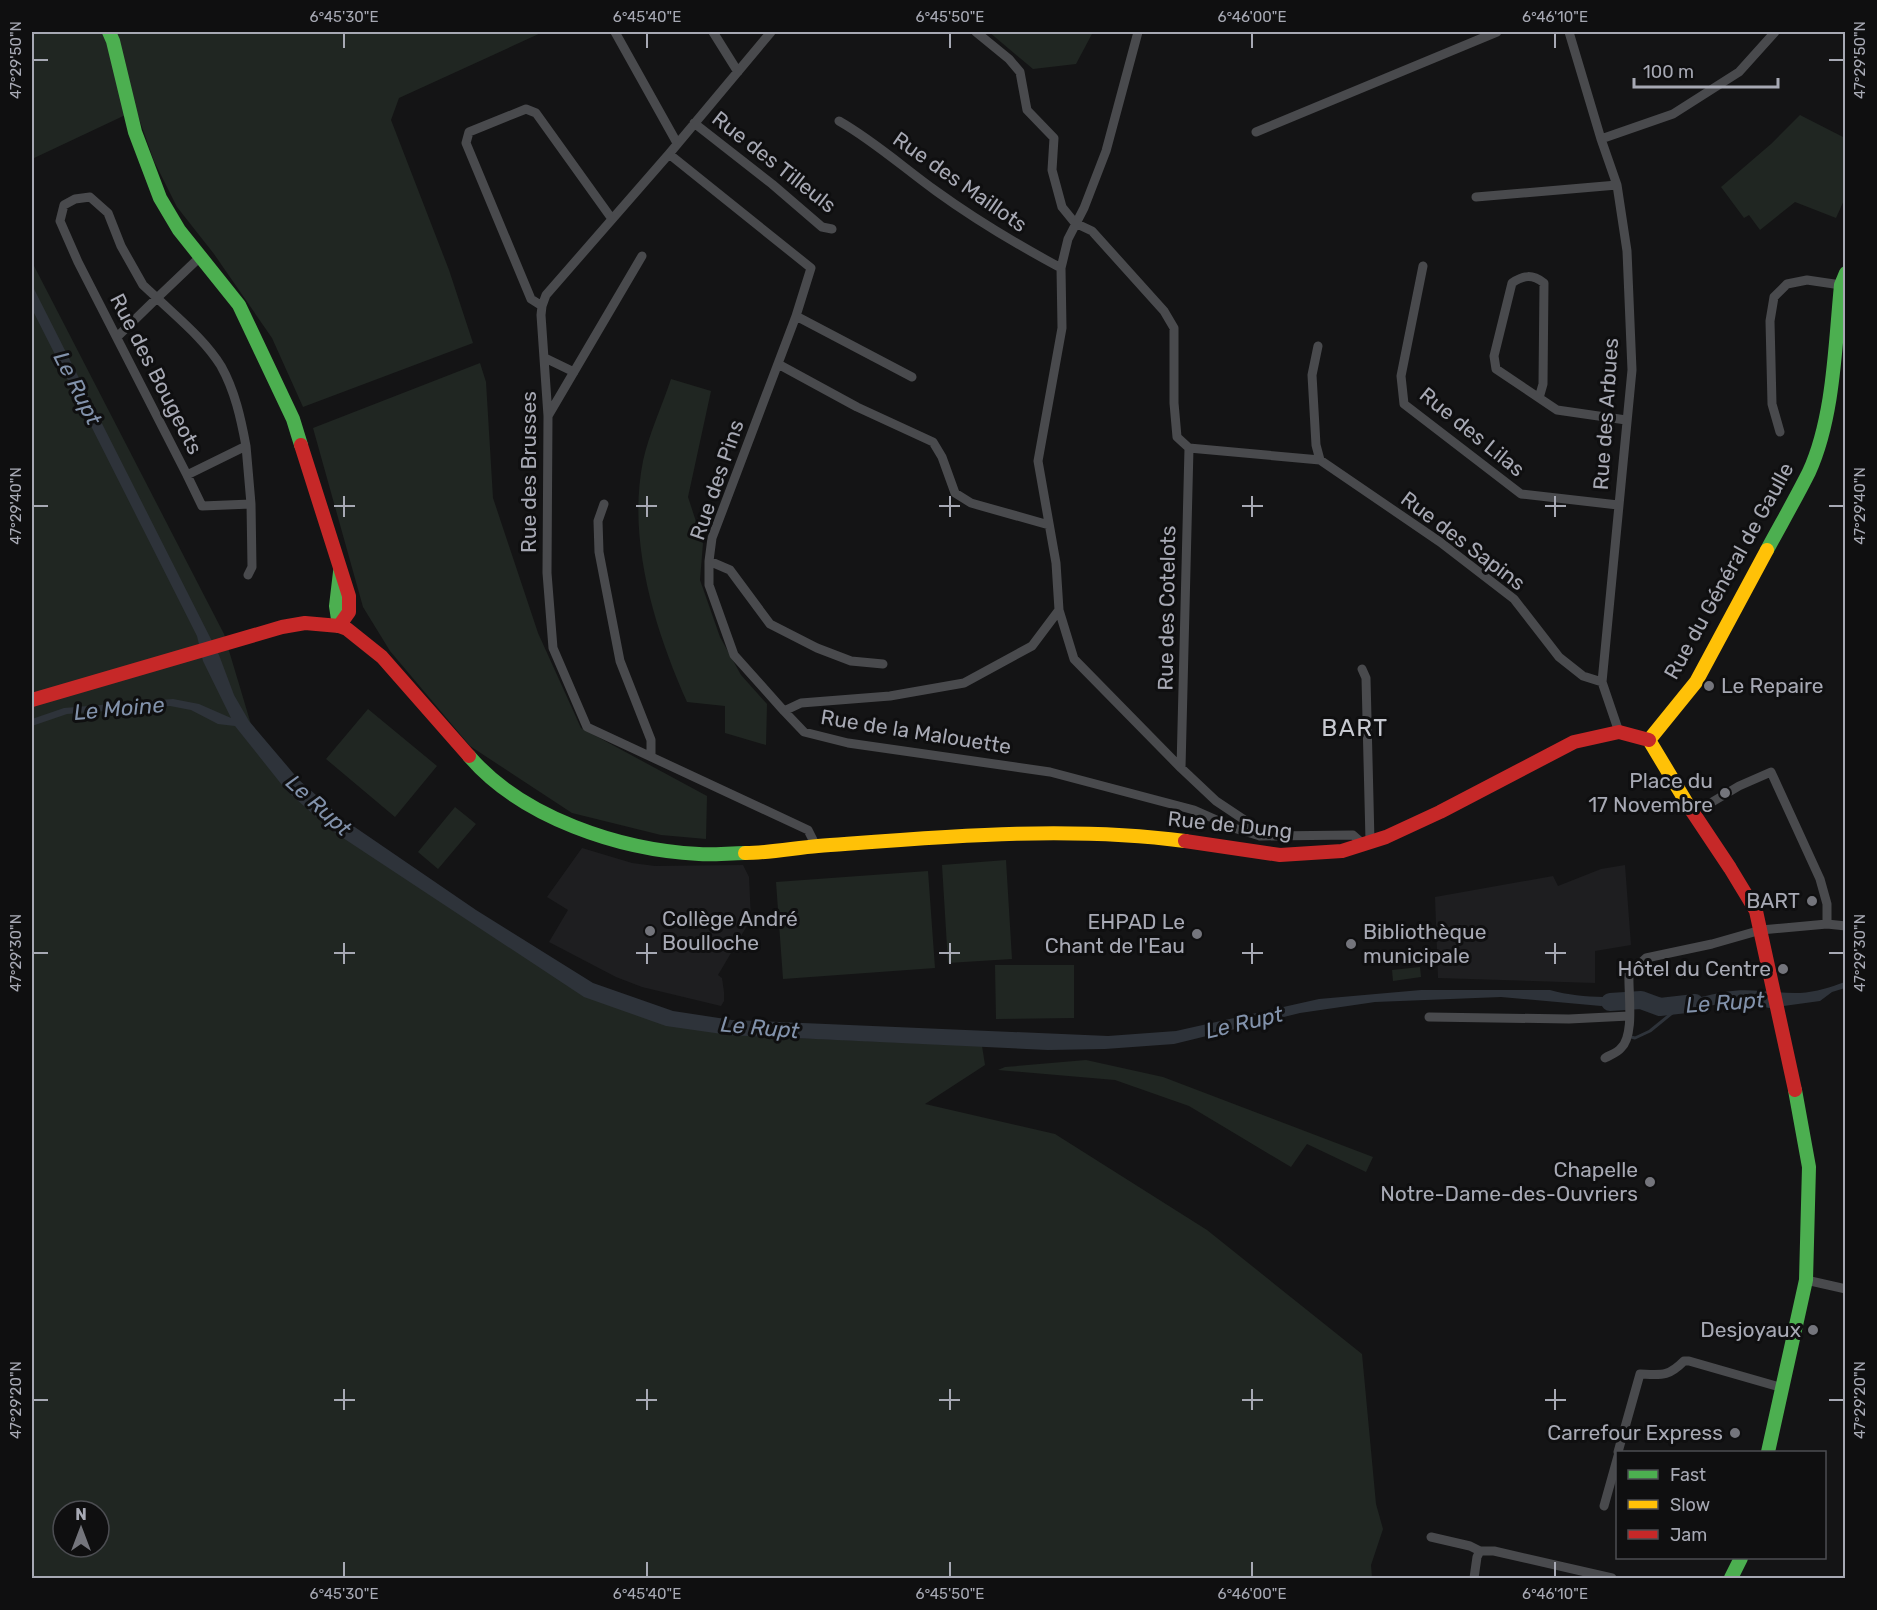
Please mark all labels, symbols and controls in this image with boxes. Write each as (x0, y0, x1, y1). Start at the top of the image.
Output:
text: 6°45'30"E (310, 8, 378, 26)
text: 6°45'40"E (613, 8, 681, 26)
text: 6°45'50"E (916, 8, 984, 26)
text: 6°46'00"E (1217, 8, 1287, 26)
text: 6°46'10"E (1522, 8, 1588, 26)
text: 47°29'50"N (7, 21, 25, 99)
text: 47°29'50"N (1851, 21, 1869, 99)
scale bar (1634, 51, 1778, 89)
text: 100 m (1643, 61, 1694, 83)
street label: Rue des Tilleuls (707, 105, 841, 218)
street label: Rue des Maillots (888, 126, 1032, 237)
street label: Rue des Bougeots (105, 289, 208, 458)
street label: Rue des Arbues (1588, 337, 1623, 491)
water label: Le Rupt (48, 347, 108, 430)
street label: Rue des Lilas (1415, 382, 1530, 482)
street label: Rue des Brusses (516, 391, 541, 553)
street label: Rue des Pins (684, 416, 749, 543)
street label: Rue du Général de Gaulle (1659, 458, 1799, 683)
text: 47°29'40"N (7, 467, 25, 545)
text: 47°29'40"N (1851, 467, 1869, 545)
street label: Rue des Sapins (1396, 486, 1530, 595)
street label: Rue des Cotelots (1153, 525, 1180, 691)
place label: Le Repaire (1721, 673, 1824, 698)
marker: Le Repaire (1702, 679, 1716, 693)
water label: Le Moine (73, 691, 165, 726)
street label: Rue de la Malouette (819, 704, 1013, 759)
district label: BART (1321, 714, 1389, 742)
place label: Place du 17 Novembre (1588, 768, 1713, 817)
water label: Le Rupt (280, 769, 357, 842)
marker: Place du 17 Novembre (1718, 786, 1732, 800)
street label: Rue de Dung (1167, 806, 1294, 843)
place label: BART (1746, 888, 1800, 913)
marker: BART (1805, 894, 1819, 908)
place label: Collège André Boulloche (662, 906, 798, 955)
place label: EHPAD Le Chant de l'Eau (1045, 909, 1185, 958)
text: 47°29'30"N (7, 914, 25, 992)
text: 47°29'30"N (1851, 914, 1869, 992)
place label: Bibliothèque municipale (1363, 919, 1486, 968)
marker: Collège André Boulloche (643, 924, 657, 938)
marker: EHPAD Le Chant de l'Eau (1190, 927, 1204, 941)
marker: Bibliothèque municipale (1344, 937, 1358, 951)
place label: Hôtel du Centre (1617, 956, 1771, 981)
marker: Hôtel du Centre (1776, 962, 1790, 976)
water label: Le Rupt (1685, 986, 1766, 1019)
water label: Le Rupt (1203, 1000, 1286, 1044)
water label: Le Rupt (720, 1011, 801, 1044)
place label: Chapelle Notre-Dame-des-Ouvriers (1380, 1157, 1638, 1206)
marker: Chapelle Notre-Dame-des-Ouvriers (1643, 1175, 1657, 1189)
place label: Desjoyaux (1700, 1317, 1801, 1342)
marker: Desjoyaux (1806, 1323, 1820, 1337)
text: 47°29'20"N (7, 1361, 25, 1439)
text: 47°29'20"N (1851, 1361, 1869, 1439)
place label: Carrefour Express (1547, 1420, 1723, 1445)
marker: Carrefour Express (1728, 1426, 1742, 1440)
legend (1616, 1451, 1826, 1559)
text: Fast (1670, 1464, 1706, 1486)
text: Slow (1670, 1494, 1710, 1516)
north arrow (51, 1499, 111, 1559)
text: N (75, 1505, 87, 1524)
text: Jam (1670, 1524, 1707, 1546)
text: 6°45'30"E (310, 1585, 378, 1603)
text: 6°45'40"E (613, 1585, 681, 1603)
text: 6°45'50"E (916, 1585, 984, 1603)
text: 6°46'00"E (1217, 1585, 1287, 1603)
text: 6°46'10"E (1522, 1585, 1588, 1603)

